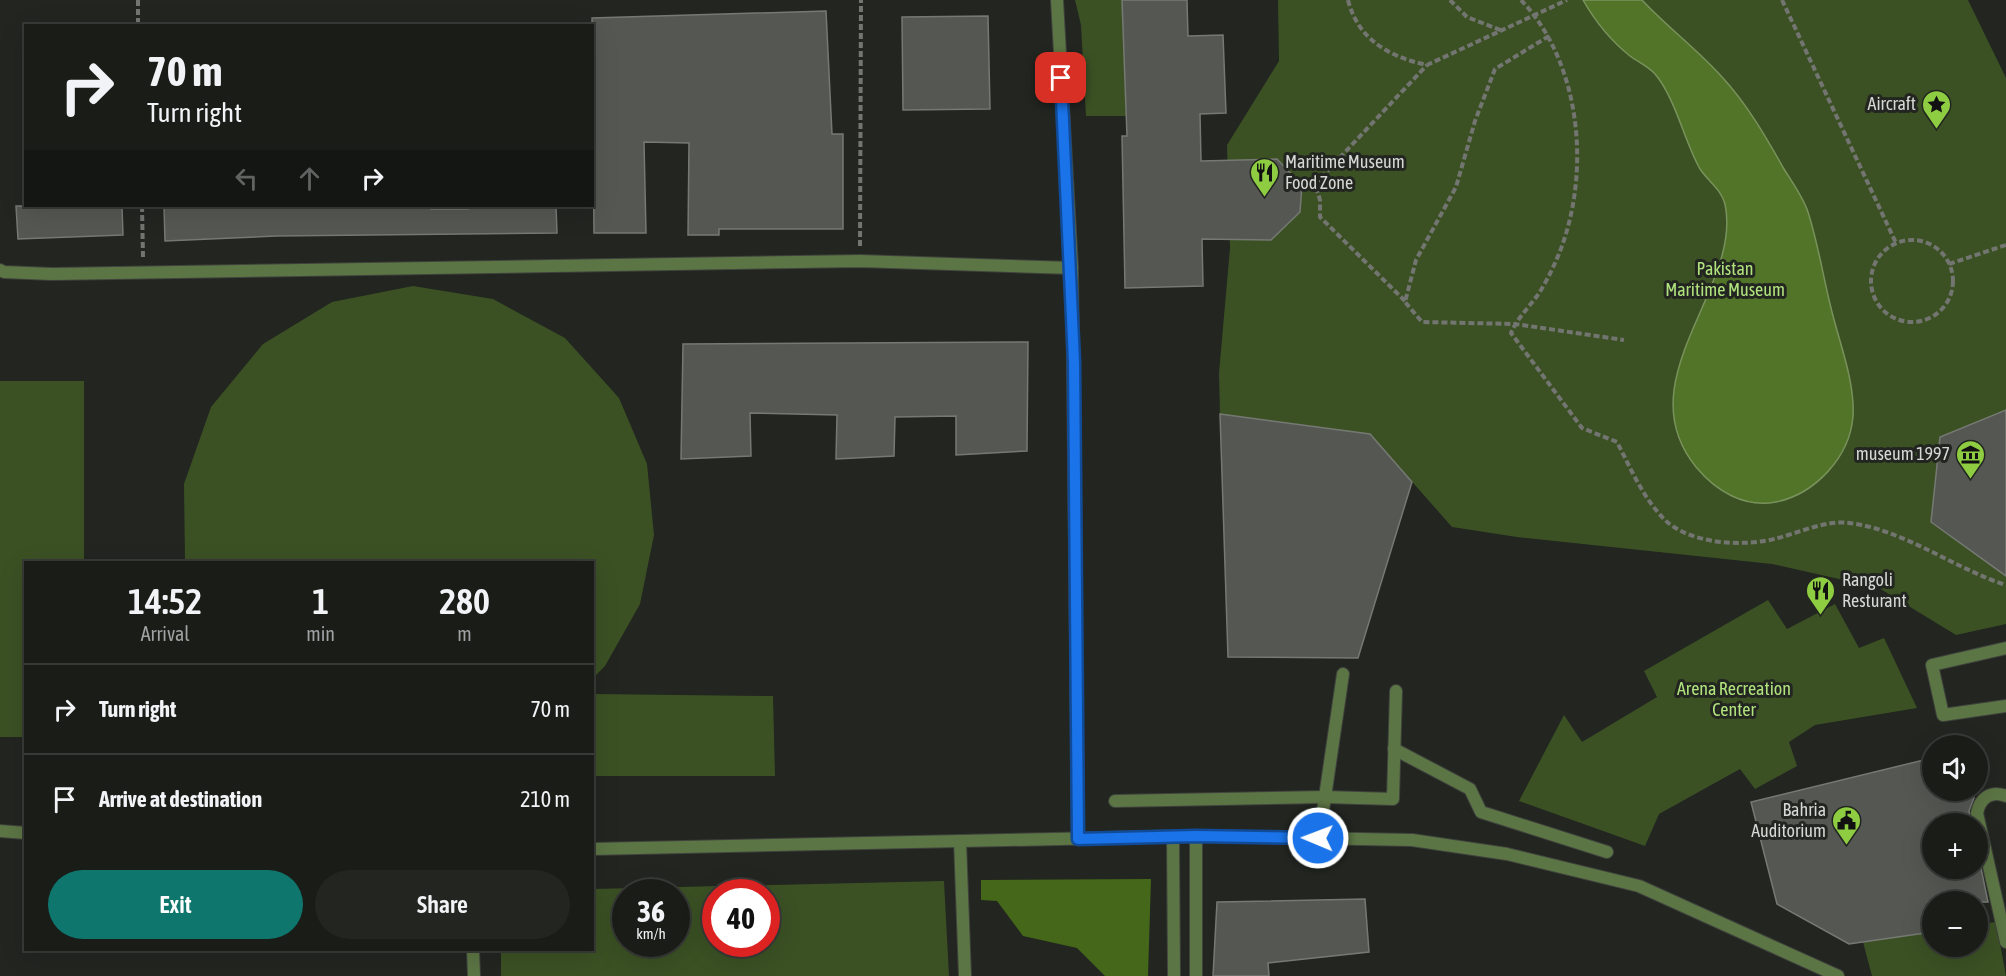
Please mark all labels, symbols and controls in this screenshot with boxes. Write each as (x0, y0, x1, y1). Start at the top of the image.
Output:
text: 70 m (147, 47, 222, 95)
icon: right (48, 48, 126, 126)
pin (1035, 52, 1086, 103)
icon: arrive (1044, 61, 1077, 94)
place icon: Aircraft (1921, 88, 1953, 130)
place label: Aircraft (1868, 93, 1916, 114)
text: Turn right (147, 97, 242, 128)
place label: Maritime Museum Food Zone (1285, 151, 1405, 193)
restaurant icon: Maritime Museum Food Zone (1248, 156, 1280, 198)
icon: left (230, 162, 263, 195)
icon: ahead (293, 162, 326, 195)
icon: right (356, 162, 389, 195)
park label: Pakistan Maritime Museum (1665, 258, 1785, 300)
museum icon: museum 1997 (1955, 438, 1987, 480)
place label: museum 1997 (1856, 443, 1950, 464)
place label: Rangoli Resturant (1842, 569, 1907, 611)
restaurant icon: Rangoli Resturant (1805, 574, 1837, 616)
text: 14:52 (128, 580, 202, 622)
text: 1 (312, 580, 329, 622)
text: 280 (439, 580, 490, 622)
text: Arrival (141, 622, 190, 645)
text: min (306, 622, 335, 645)
text: m (457, 622, 472, 645)
park label: Arena Recreation Center (1677, 678, 1791, 720)
icon: right (48, 693, 81, 726)
text: Turn right (99, 696, 176, 722)
text: 70 m (530, 696, 570, 722)
map controls (1922, 735, 1988, 957)
button: sound (1922, 735, 1988, 801)
icon: arrive (48, 783, 81, 816)
text: Arrive at destination (99, 786, 262, 812)
text: 210 m (520, 786, 570, 812)
place label: Bahria Auditorium (1751, 799, 1826, 841)
public building icon: Bahria Auditorium (1831, 804, 1863, 846)
position arrow (1286, 806, 1350, 870)
button: + (1922, 813, 1988, 879)
button: Exit (48, 870, 303, 939)
button: Share (315, 870, 570, 939)
speed limit sign: 40 (702, 879, 780, 957)
button: − (1922, 891, 1988, 957)
text: 36 (637, 894, 665, 928)
text: km/h (636, 925, 666, 942)

